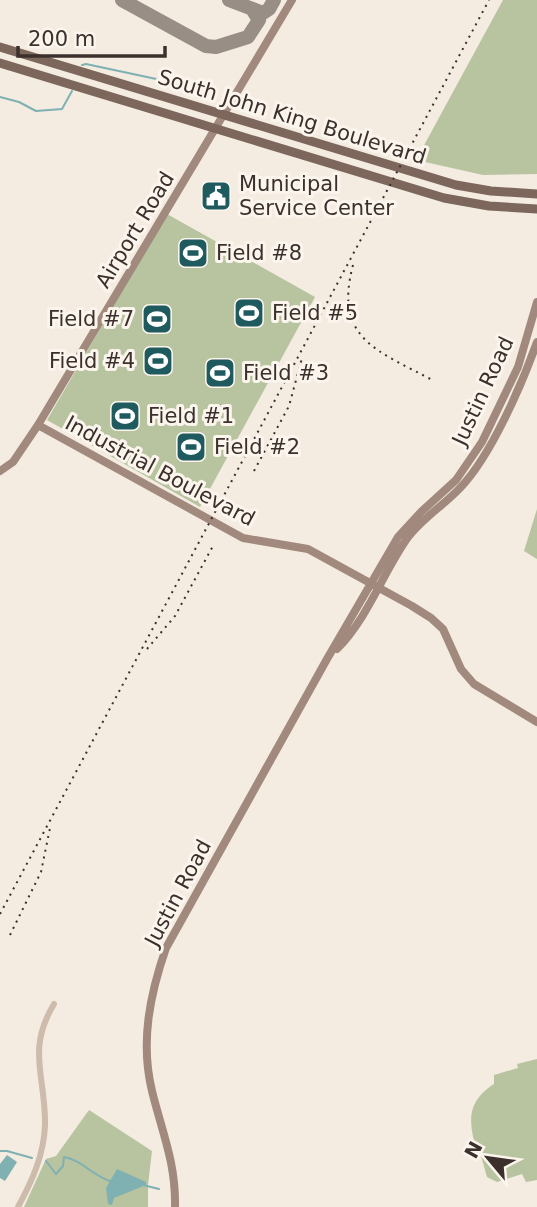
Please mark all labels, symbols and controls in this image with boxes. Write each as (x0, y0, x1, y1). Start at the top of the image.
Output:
scale bar (18, 14, 164, 58)
text: 200 m (28, 27, 95, 51)
street label: South John King Boulevard (155, 65, 429, 169)
street label: Airport Road (91, 168, 179, 292)
place label: Municipal Service Center (239, 172, 394, 220)
public building icon: Municipal Service Center (199, 179, 233, 213)
sports icon: Field #8 (176, 236, 210, 270)
place label: Field #8 (216, 241, 302, 265)
sports icon: Field #5 (232, 296, 266, 330)
place label: Field #5 (272, 301, 358, 325)
sports icon: Field #7 (140, 302, 174, 336)
place label: Field #7 (48, 307, 134, 331)
street label: Justin Road (447, 333, 519, 451)
sports icon: Field #4 (141, 344, 175, 378)
place label: Field #4 (49, 349, 135, 373)
sports icon: Field #3 (203, 356, 237, 390)
place label: Field #3 (243, 361, 329, 385)
sports icon: Field #1 (108, 399, 142, 433)
place label: Field #1 (148, 404, 234, 428)
street label: Industrial Boulevard (61, 411, 259, 531)
sports icon: Field #2 (174, 430, 208, 464)
place label: Field #2 (214, 435, 300, 459)
street label: Justin Road (139, 836, 216, 952)
north arrow (453, 1123, 523, 1193)
text: N (460, 1137, 487, 1162)

